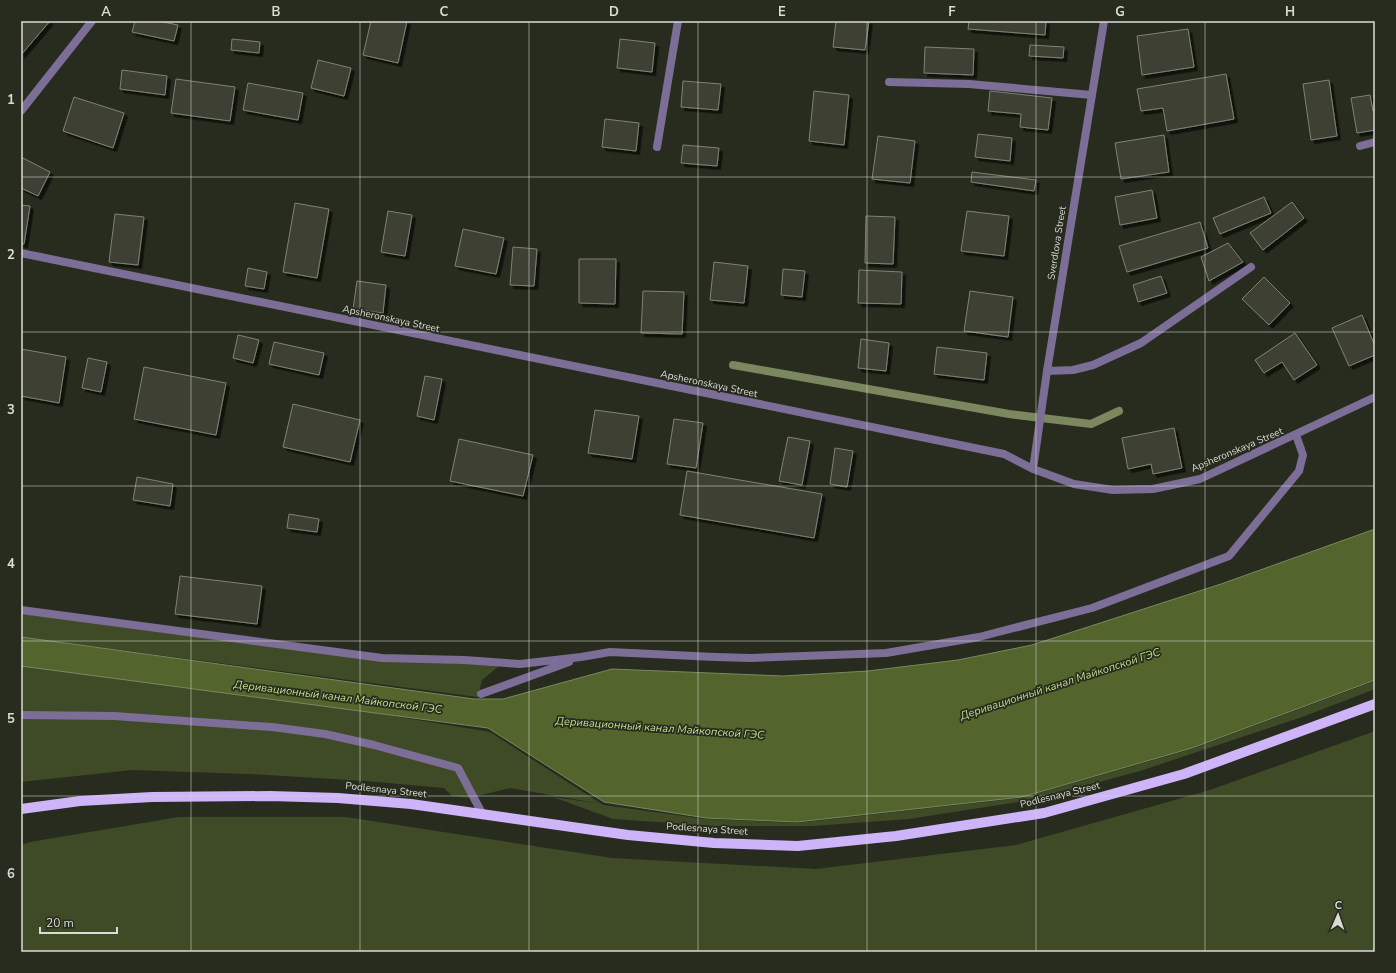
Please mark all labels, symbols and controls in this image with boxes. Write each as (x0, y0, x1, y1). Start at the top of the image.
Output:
text: A (101, 3, 111, 21)
text: B (272, 3, 281, 21)
text: C (440, 3, 449, 21)
text: D (609, 3, 619, 21)
text: E (778, 3, 786, 21)
text: F (948, 3, 956, 21)
text: G (1115, 3, 1125, 21)
text: H (1285, 3, 1295, 21)
text: 1 (7, 91, 15, 109)
street label: Sverdlova Street (1044, 205, 1070, 281)
text: 2 (7, 246, 15, 264)
street label: Apsheronskaya Street (341, 302, 441, 336)
street label: Apsheronskaya Street (659, 367, 759, 401)
text: 3 (7, 401, 15, 419)
street label: Apsheronskaya Street (1189, 424, 1286, 476)
text: 4 (7, 555, 15, 573)
water label: Деривационный канал Майкопской ГЭС (957, 644, 1163, 724)
water label: Деривационный канал Майкопской ГЭС (232, 677, 443, 717)
text: 5 (7, 710, 15, 728)
water label: Деривационный канал Майкопской ГЭС (554, 713, 766, 743)
street label: Podlesnaya Street (1019, 778, 1102, 812)
street label: Podlesnaya Street (345, 779, 428, 801)
street label: Podlesnaya Street (666, 819, 749, 839)
text: 6 (7, 865, 15, 883)
north arrow (1318, 895, 1358, 935)
text: С (1334, 898, 1343, 913)
scale bar (40, 909, 117, 935)
text: 20 m (46, 915, 74, 931)

